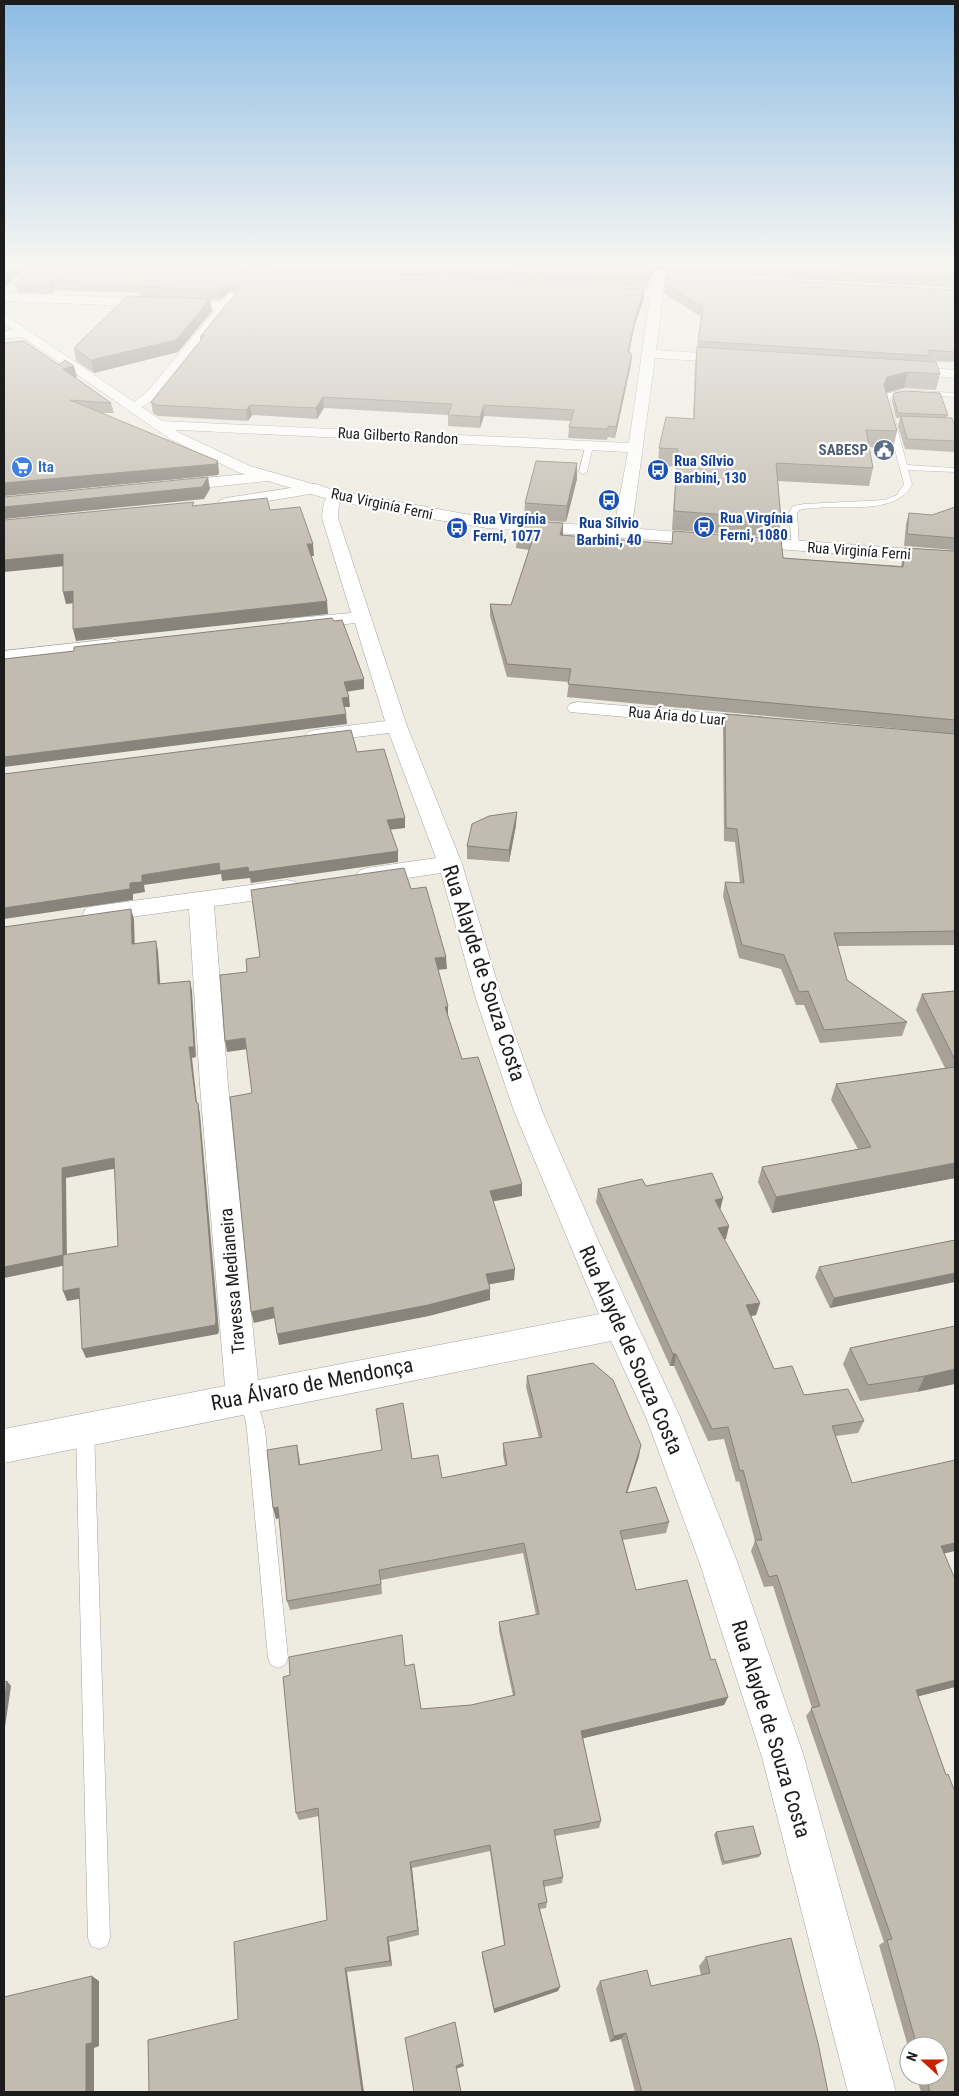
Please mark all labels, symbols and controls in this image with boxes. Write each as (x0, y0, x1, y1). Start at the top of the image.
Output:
street label: Rua Gilberto Randon (337, 424, 459, 448)
public building icon: SABESP (872, 438, 896, 462)
place label: SABESP (819, 441, 868, 459)
place label: Rua Sílvio Barbini, 130 (674, 452, 747, 487)
supermarket icon: Ita (10, 455, 34, 479)
place label: Ita (38, 458, 54, 476)
bus stop icon: Rua Sílvio Barbini, 130 (646, 458, 670, 482)
street label: Rua Virginía Ferni (329, 484, 435, 524)
bus stop icon: Rua Sílvio Barbini, 40 (597, 488, 621, 512)
place label: Rua Virgínia Ferni, 1080 (720, 509, 793, 544)
place label: Rua Virgínia Ferni, 1077 (473, 510, 546, 545)
place label: Rua Sílvio Barbini, 40 (576, 514, 642, 549)
bus stop icon: Rua Virgínia Ferni, 1080 (692, 515, 716, 539)
bus stop icon: Rua Virgínia Ferni, 1077 (445, 516, 469, 540)
street label: Rua Virginía Ferni (807, 538, 911, 564)
street label: Rua Ária do Luar (628, 703, 727, 729)
street label: Rua Alayde de Souza Costa (438, 862, 530, 1084)
street label: Travessa Medianeira (215, 1207, 249, 1355)
street label: Rua Alayde de Souza Costa (574, 1242, 688, 1458)
street label: Rua Álvaro de Mendonça (209, 1353, 415, 1415)
street label: Rua Alayde de Souza Costa (727, 1618, 815, 1840)
north arrow (899, 2036, 949, 2086)
text: N (903, 2049, 921, 2063)

